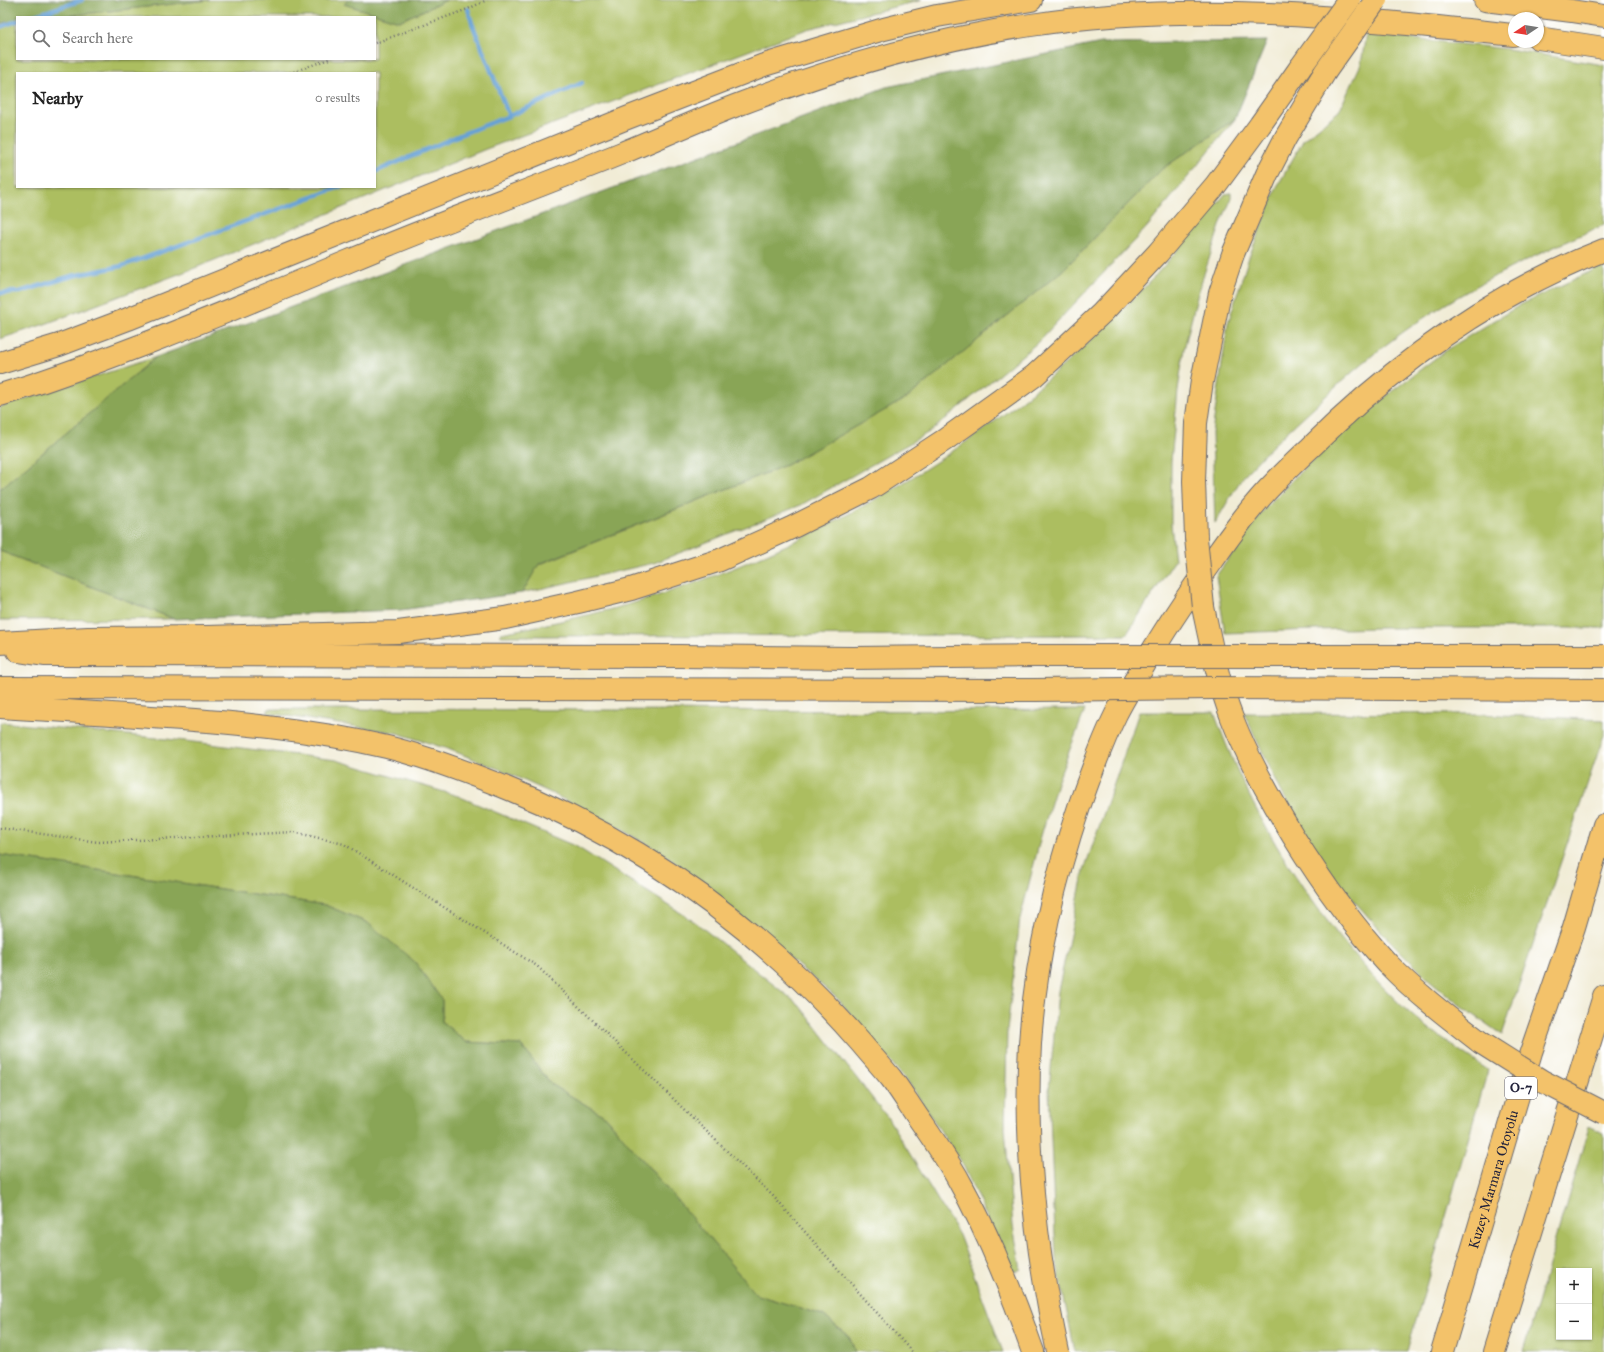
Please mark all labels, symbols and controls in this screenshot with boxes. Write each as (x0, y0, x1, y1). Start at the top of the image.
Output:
north arrow (1508, 12, 1544, 48)
search box (16, 16, 376, 60)
icon: search (30, 27, 52, 49)
text: Search here (62, 29, 133, 47)
text: Nearby (32, 88, 83, 109)
text: 0 results (315, 90, 360, 106)
road number: O-7 (1505, 1077, 1537, 1099)
street label: Kuzey Marmara Otoyolu (1465, 1108, 1522, 1251)
map controls (1556, 1268, 1592, 1340)
button: + (1556, 1268, 1592, 1304)
button: − (1556, 1304, 1592, 1340)

